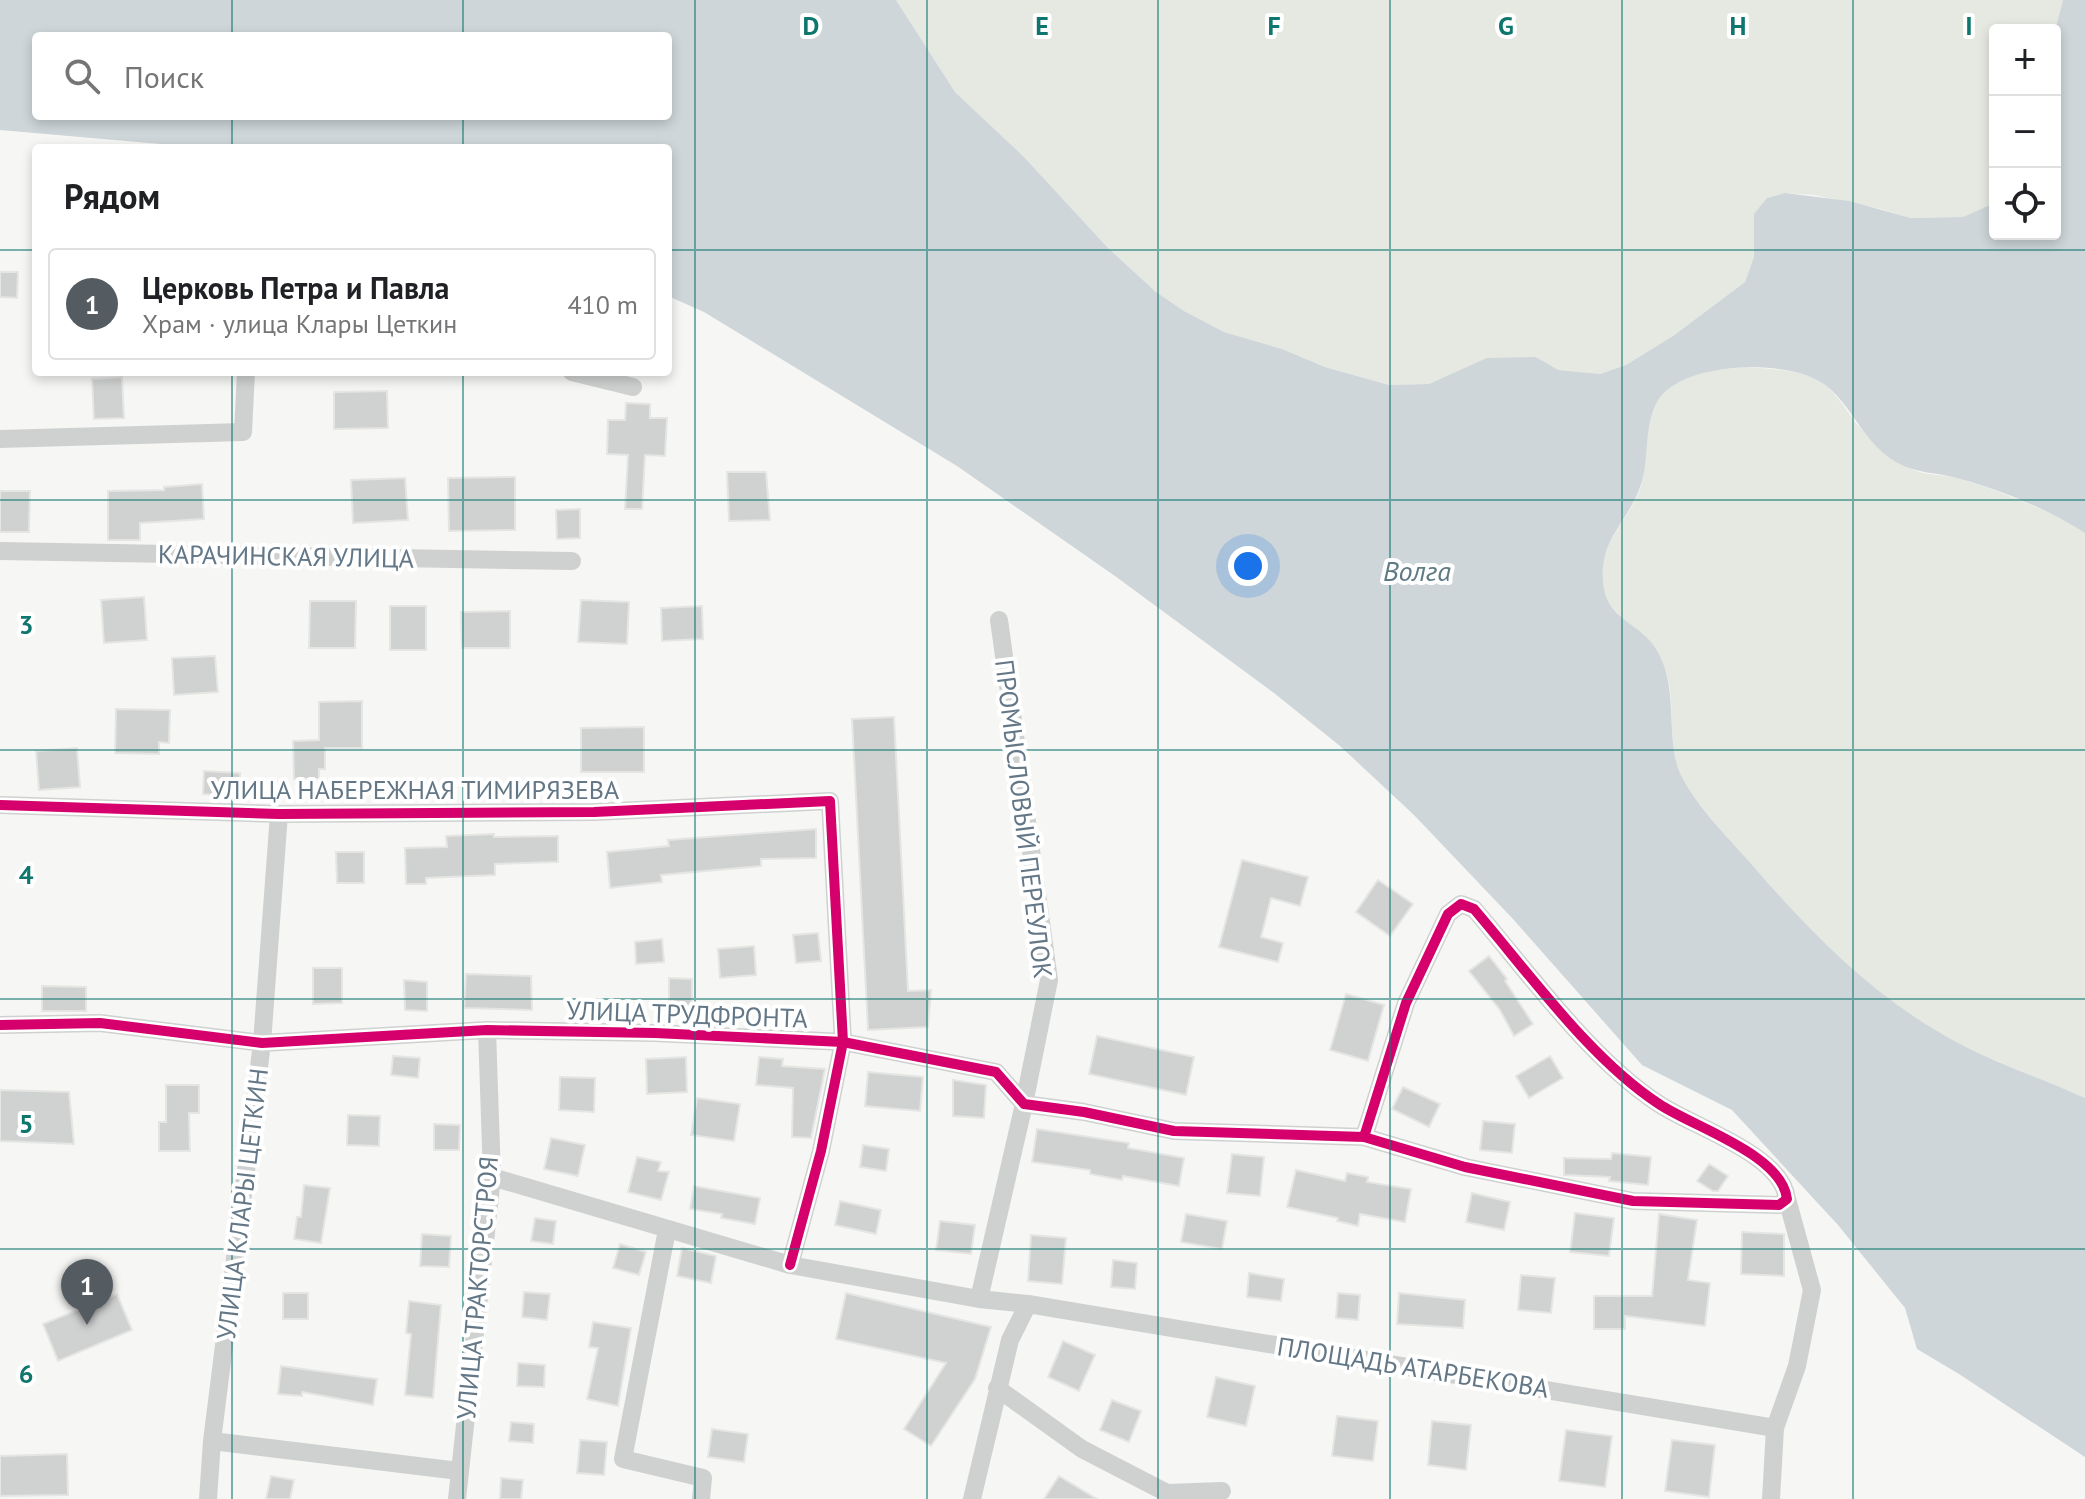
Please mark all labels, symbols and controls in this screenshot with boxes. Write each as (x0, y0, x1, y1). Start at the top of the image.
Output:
text: D (803, 9, 819, 42)
text: E (1035, 9, 1049, 42)
text: F (1267, 9, 1281, 42)
text: G (1498, 9, 1514, 42)
text: H (1730, 9, 1746, 42)
text: I (1965, 9, 1973, 42)
map controls (1989, 24, 2061, 240)
button: + (1989, 24, 2061, 96)
search box (32, 32, 672, 120)
icon: search (60, 54, 104, 98)
text: Поиск (124, 57, 204, 96)
button: − (1989, 96, 2061, 168)
button: locate (1989, 168, 2061, 240)
text: Рядом (64, 174, 160, 218)
text: Церковь Петра и Павла (142, 268, 449, 307)
text: 1 (85, 288, 99, 321)
text: 410 m (567, 288, 638, 321)
text: Храм · улица Клары Цеткин (142, 307, 457, 340)
street label: КАРАЧИНСКАЯ УЛИЦА (158, 537, 414, 575)
your location (1228, 546, 1268, 586)
water label: Волга (1383, 552, 1451, 589)
text: 3 (19, 608, 33, 641)
street label: ПРОМЫСЛОВЫЙ ПЕРЕУЛОК (988, 658, 1060, 980)
street label: УЛИЦА НАБЕРЕЖНАЯ ТИМИРЯЗЕВА (211, 773, 619, 806)
text: 4 (19, 858, 34, 891)
street label: УЛИЦА ТРУДФРОНТА (566, 993, 808, 1035)
street label: УЛИЦА КЛАРЫ ЦЕТКИН (209, 1066, 275, 1342)
text: 5 (19, 1107, 33, 1140)
street label: УЛИЦА ТРАКТОРСТРОЯ (449, 1155, 505, 1421)
pin: 1 (61, 1259, 113, 1325)
street label: ПЛОЩАДЬ АТАРБЕКОВА (1275, 1329, 1551, 1405)
text: 6 (19, 1357, 33, 1390)

